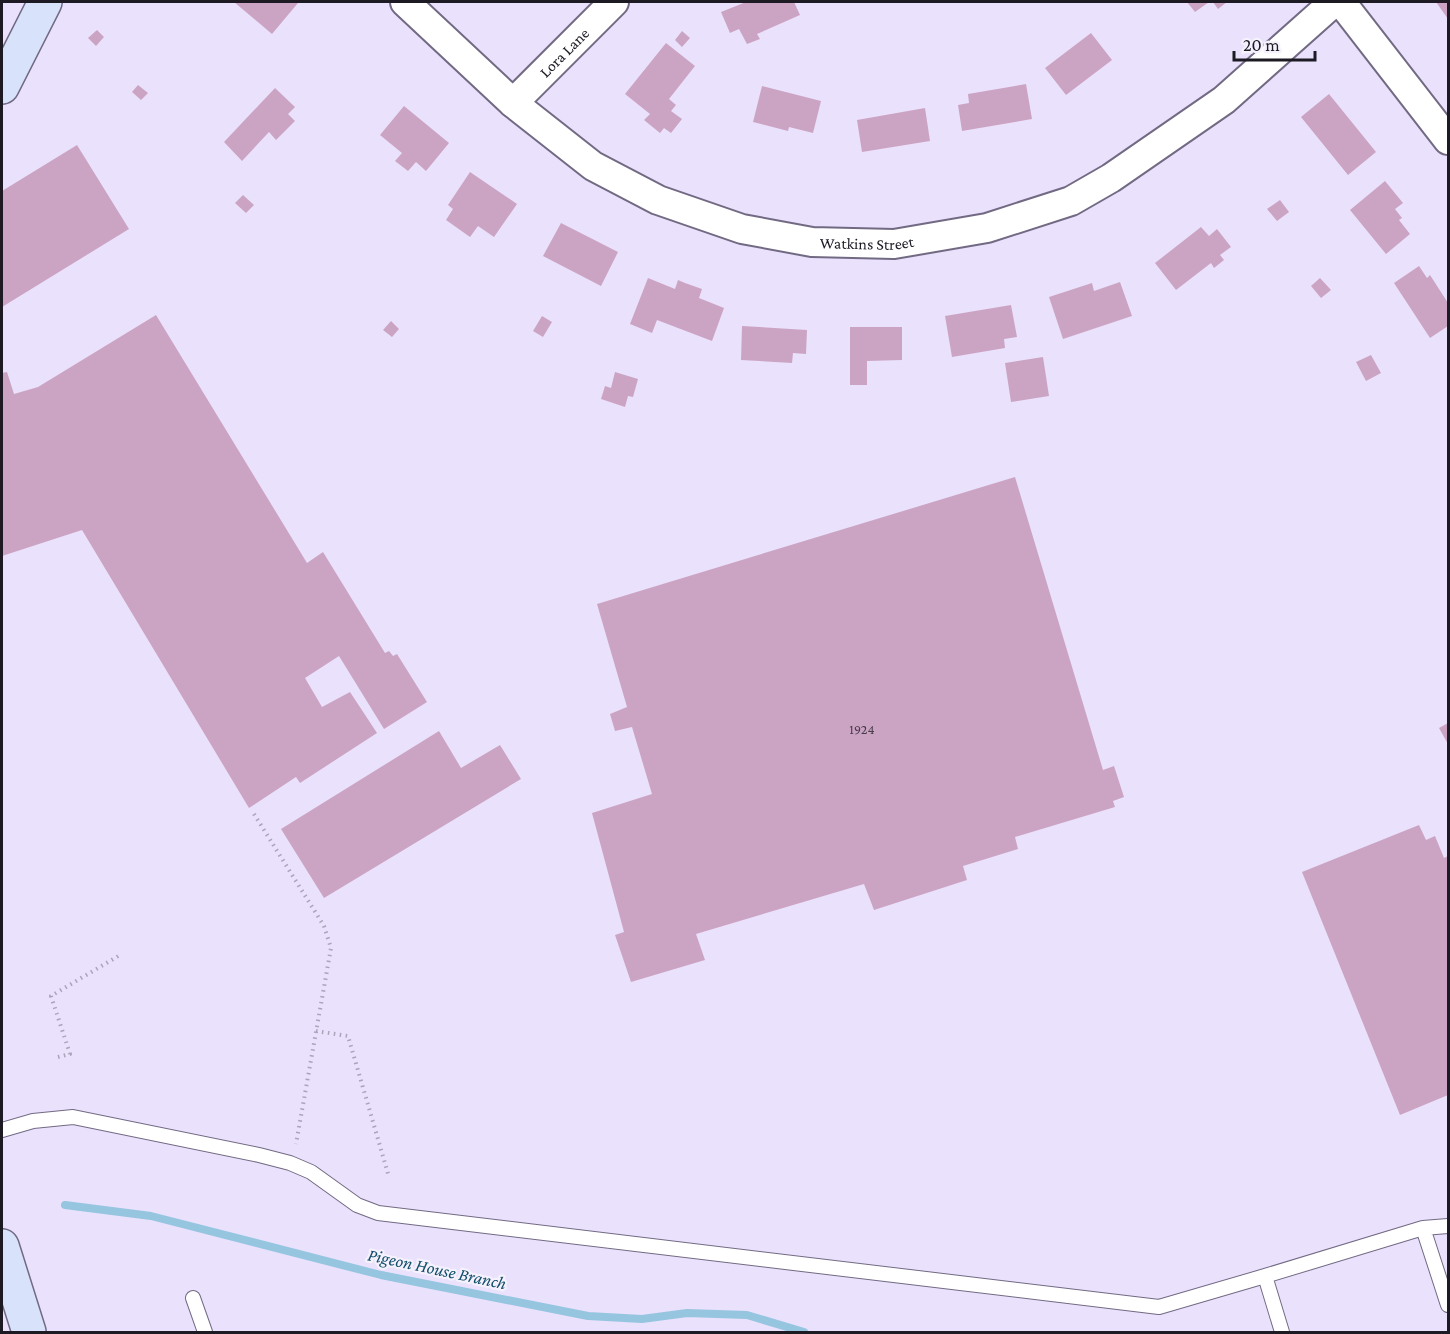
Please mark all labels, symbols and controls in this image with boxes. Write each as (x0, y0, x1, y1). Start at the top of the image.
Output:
street label: Lora Lane (536, 24, 592, 80)
scale bar (1234, 24, 1315, 62)
text: 20 m (1243, 35, 1280, 55)
street label: Watkins Street (820, 232, 916, 253)
house number: 1924 (849, 721, 875, 737)
water label: Pigeon House Branch (366, 1245, 508, 1294)

